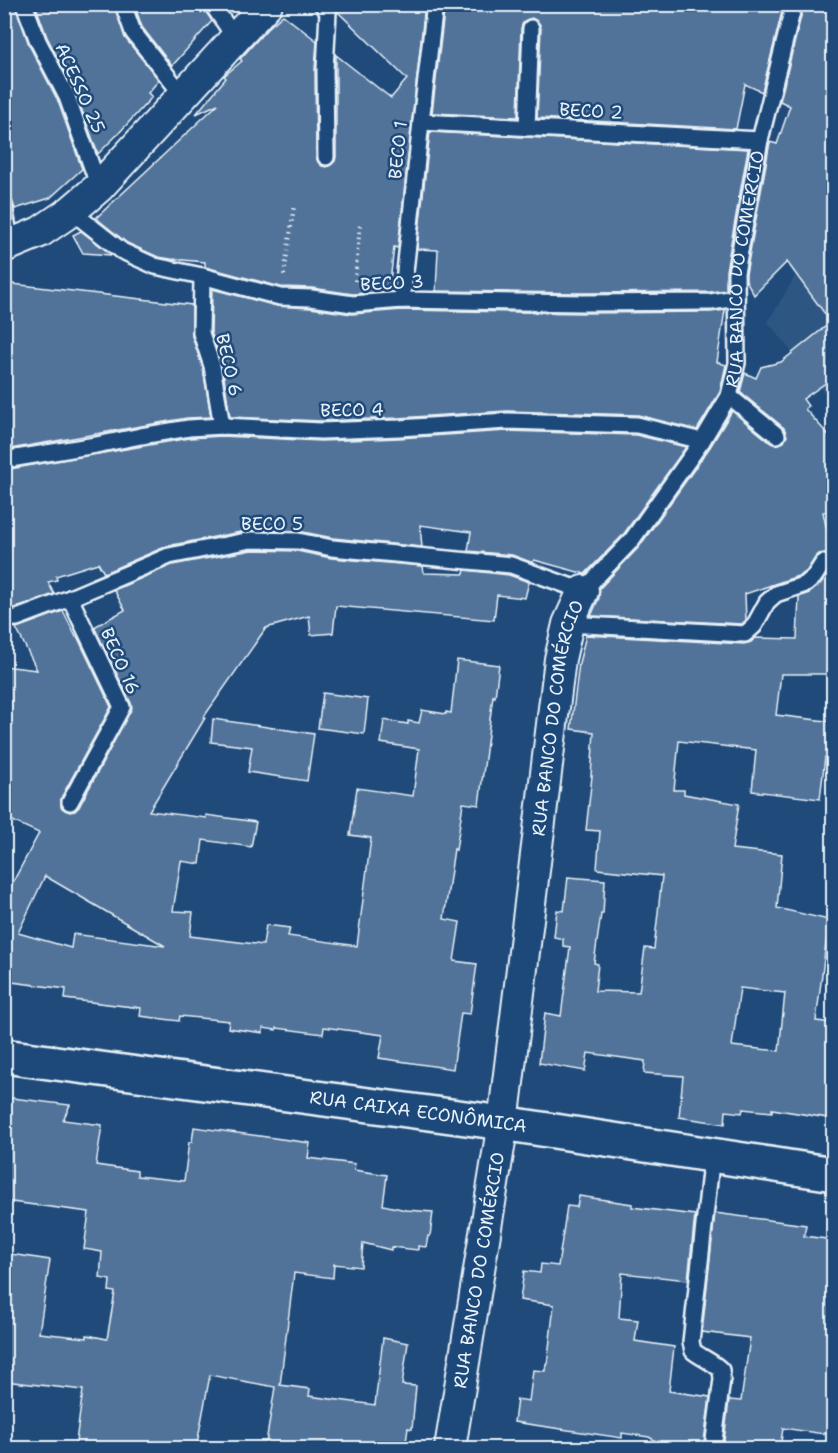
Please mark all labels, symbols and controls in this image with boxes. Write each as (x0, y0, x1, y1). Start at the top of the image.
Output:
street label: ACESSO 25 (49, 39, 111, 137)
street label: BECO 2 (559, 97, 623, 125)
street label: BECO 1 (383, 120, 413, 180)
street label: RUA BANCO DO COMÉRCIO (719, 149, 770, 390)
street label: BECO 3 (360, 269, 424, 297)
street label: BECO 6 (210, 331, 248, 399)
street label: BECO 4 (320, 397, 384, 423)
street label: BECO 5 (241, 512, 303, 536)
street label: RUA BANCO DO COMÉRCIO (526, 596, 589, 837)
street label: BECO 16 (95, 624, 145, 698)
street label: RUA CAIXA ECONÔMICA (308, 1085, 528, 1139)
street label: RUA BANCO DO COMÉRCIO (448, 1150, 510, 1390)

